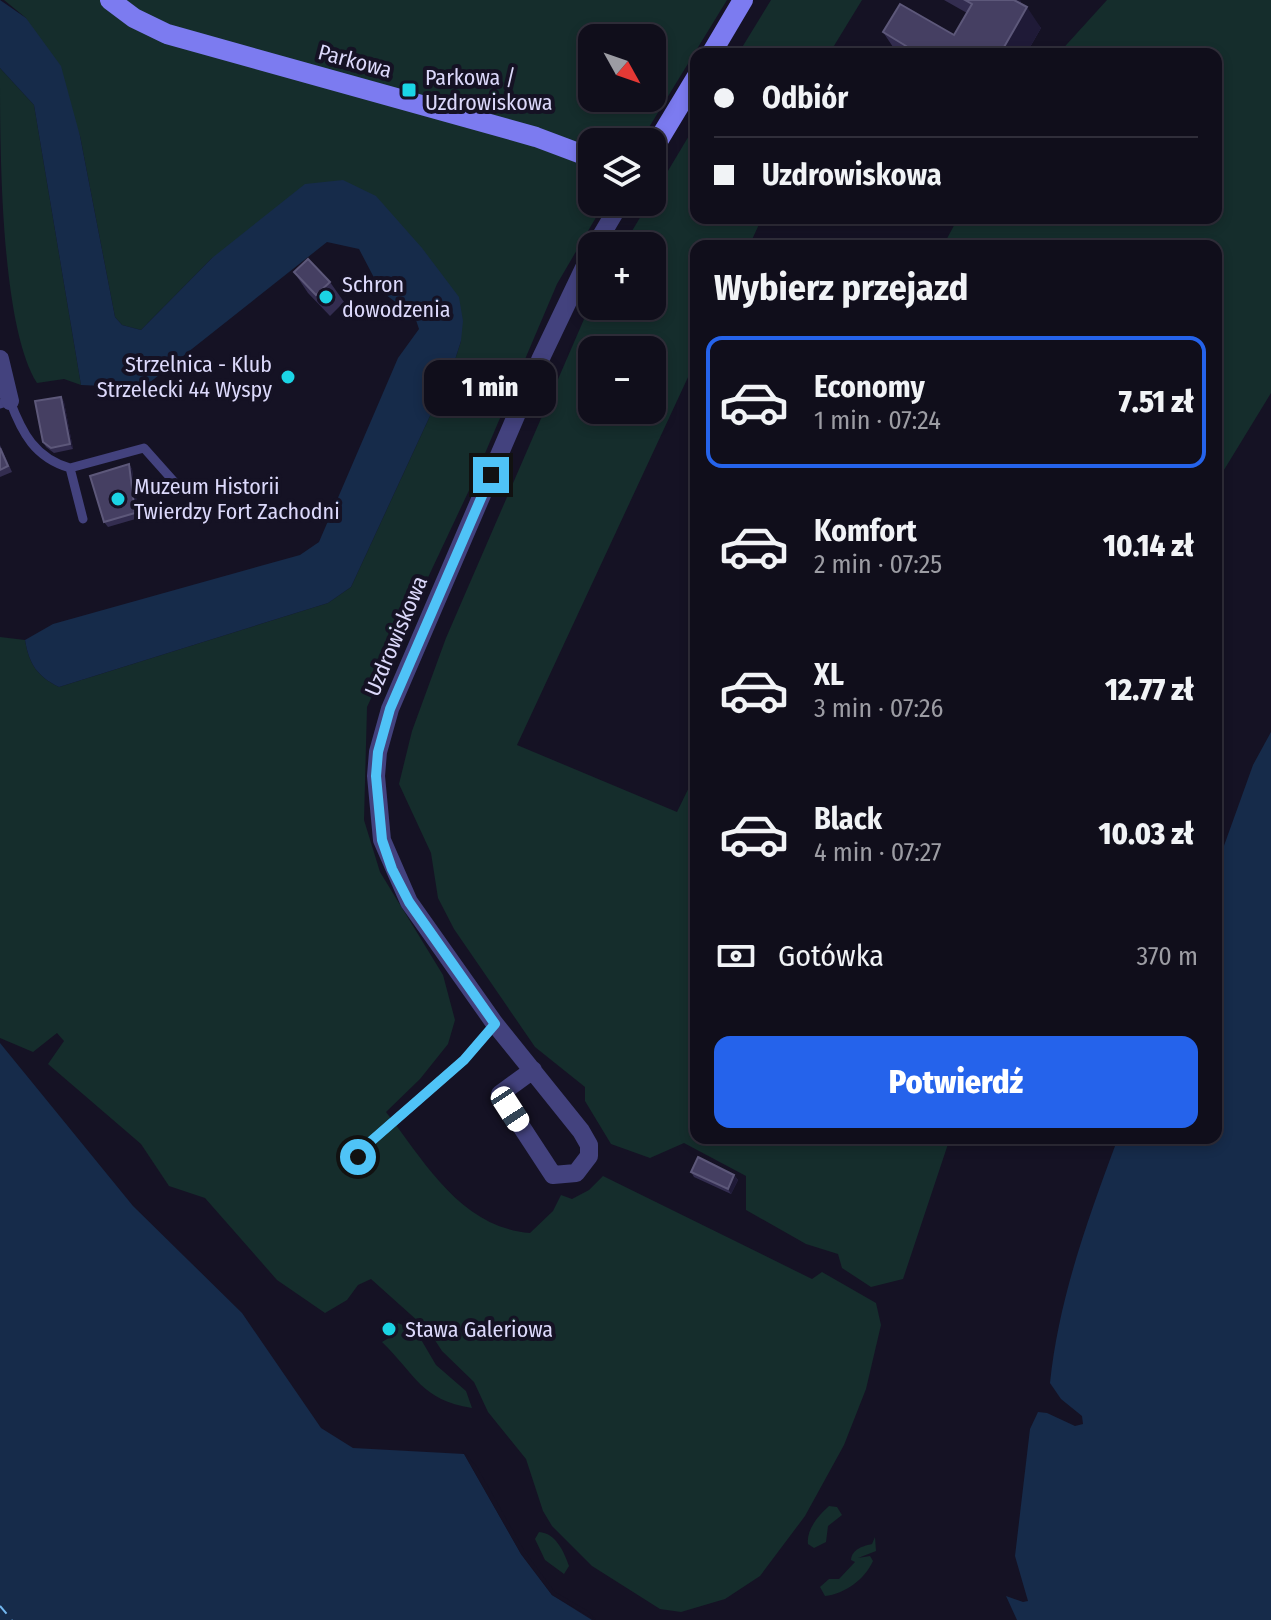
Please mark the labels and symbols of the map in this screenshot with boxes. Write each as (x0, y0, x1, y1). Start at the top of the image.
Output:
north arrow (578, 24, 666, 112)
street label: Parkowa (315, 38, 395, 84)
place label: Parkowa / Uzdrowiskowa (425, 64, 553, 116)
marker: Parkowa / Uzdrowiskowa (400, 81, 418, 99)
place label: Schron dowodzenia (342, 271, 450, 323)
marker: Schron dowodzenia (317, 288, 335, 306)
place label: Strzelnica - Klub Strzelecki 44 Wyspy (97, 351, 272, 403)
callout: 1 min (425, 359, 557, 415)
marker: Strzelnica - Klub Strzelecki 44 Wyspy (279, 368, 297, 386)
route end (473, 457, 509, 493)
place label: Muzeum Historii Twierdzy Fort Zachodni (134, 473, 340, 525)
marker: Muzeum Historii Twierdzy Fort Zachodni (109, 490, 127, 508)
street label: Uzdrowiskowa (359, 572, 433, 700)
car (487, 1082, 533, 1136)
route start (340, 1139, 376, 1175)
place label: Stawa Galeriowa (405, 1316, 553, 1343)
marker: Stawa Galeriowa (380, 1320, 398, 1338)

